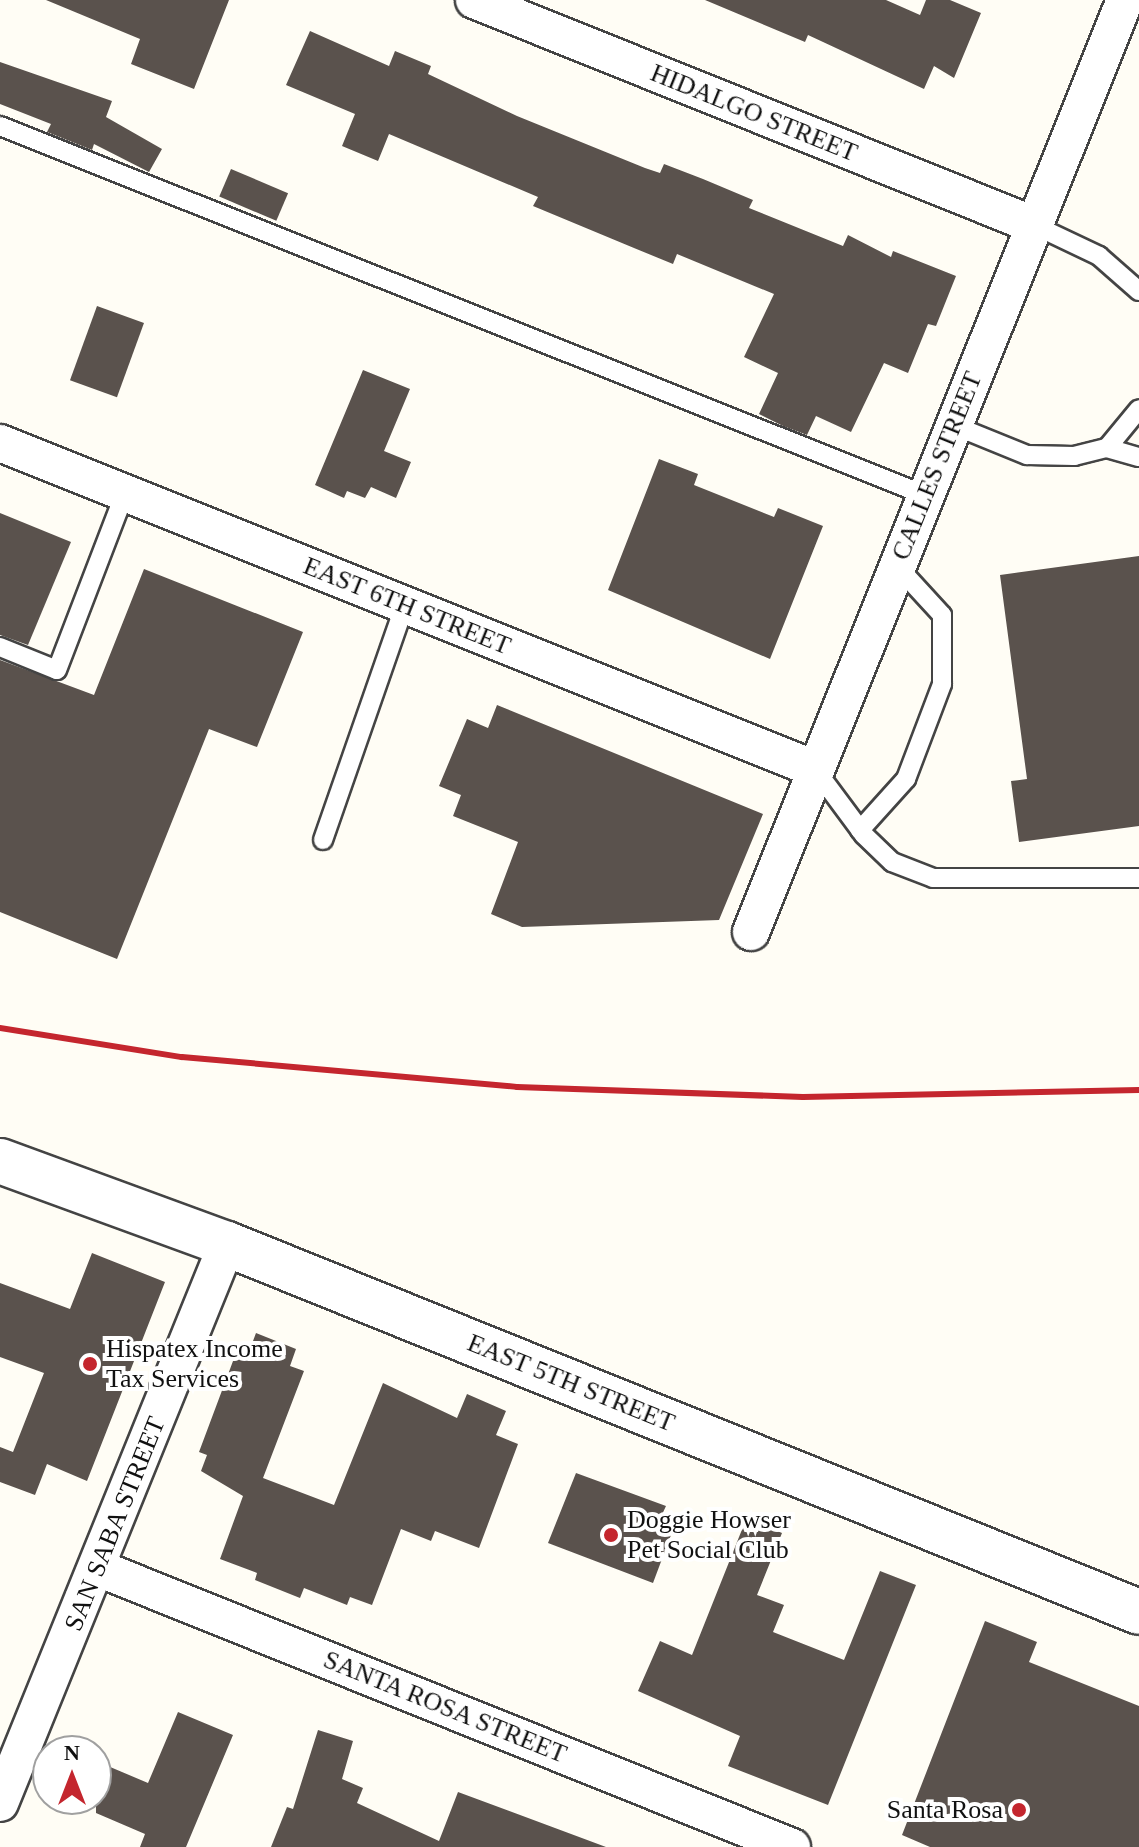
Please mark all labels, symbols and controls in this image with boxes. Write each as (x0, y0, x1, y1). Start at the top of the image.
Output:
street label: HIDALGO STREET (646, 57, 862, 169)
street label: CALLES STREET (885, 367, 989, 565)
street label: EAST 6TH STREET (299, 550, 515, 662)
street label: EAST 5TH STREET (463, 1327, 679, 1439)
place label: Hispatex Income Tax Services (106, 1333, 283, 1394)
marker: Hispatex Income Tax Services (81, 1355, 99, 1373)
street label: SAN SABA STREET (58, 1412, 172, 1636)
place label: Doggie Howser Pet Social Club (627, 1504, 791, 1566)
marker: Doggie Howser Pet Social Club (602, 1526, 620, 1544)
street label: SANTA ROSA STREET (318, 1643, 572, 1771)
north arrow (32, 1735, 112, 1815)
text: N (64, 1740, 80, 1765)
place label: Santa Rosa (887, 1794, 1003, 1826)
marker: Santa Rosa (1010, 1801, 1028, 1819)

